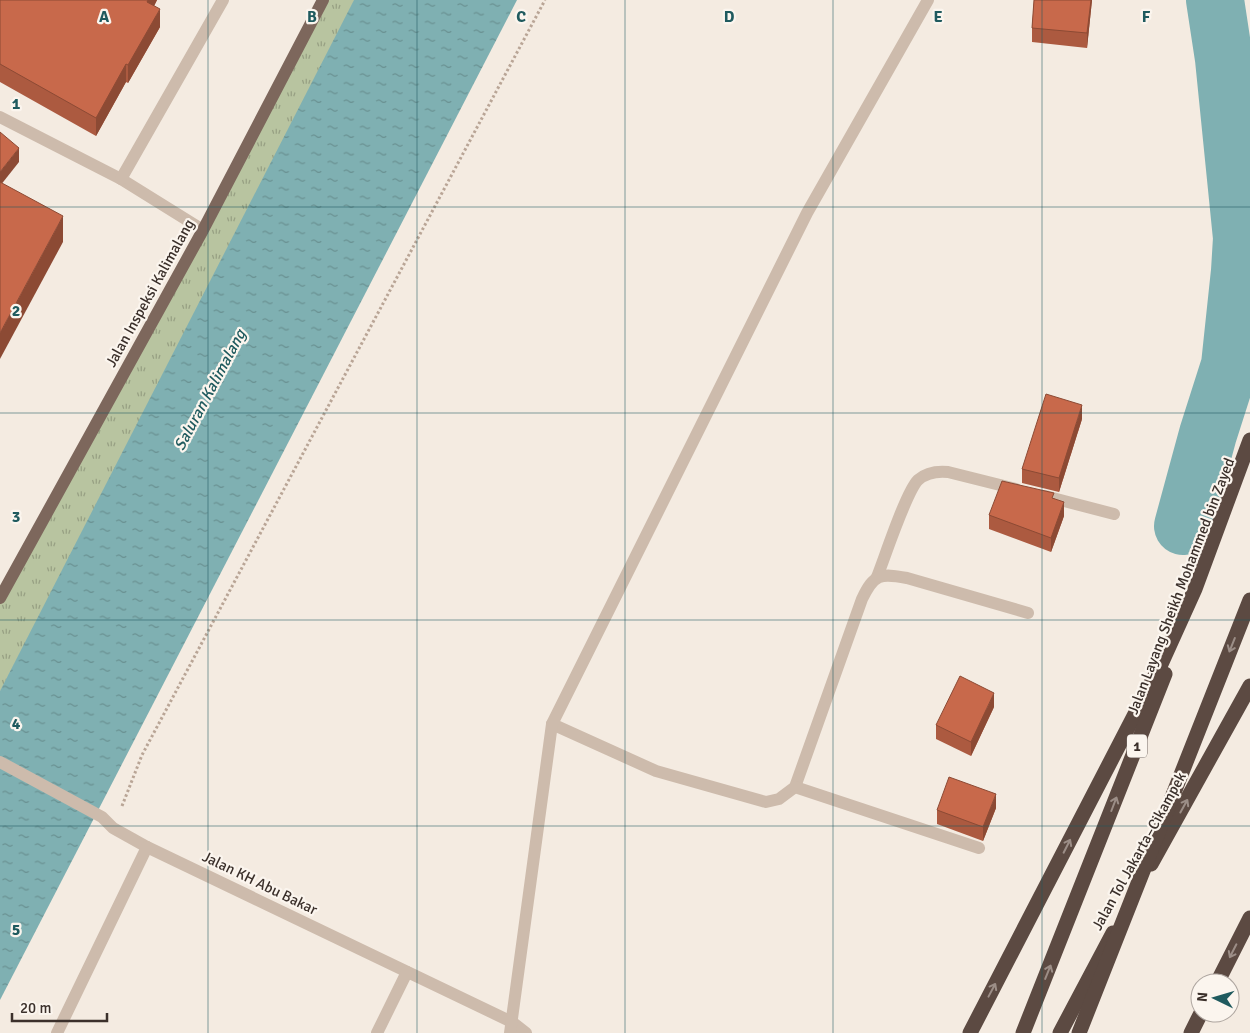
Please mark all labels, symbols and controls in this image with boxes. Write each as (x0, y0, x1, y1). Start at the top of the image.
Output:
text: A (99, 7, 110, 27)
text: B (307, 7, 317, 27)
text: C (516, 7, 526, 27)
text: D (724, 7, 735, 27)
text: E (933, 7, 943, 27)
text: F (1142, 7, 1151, 27)
text: 1 (12, 94, 21, 114)
street label: Jalan Inspeksi Kalimalang (102, 216, 198, 370)
text: 2 (12, 301, 20, 321)
water label: Saluran Kalimalang (170, 325, 251, 454)
street label: Jalan Layang Sheikh Mohammed bin Zayed (1124, 455, 1238, 717)
text: 3 (12, 507, 20, 527)
one-way arrow (1227, 637, 1236, 652)
text: 4 (12, 714, 21, 734)
road number: 1 (1127, 734, 1147, 758)
street label: Jalan Tol Jakarta–Cikampek (1088, 768, 1190, 933)
one-way arrow (1110, 797, 1119, 812)
one-way arrow (1179, 799, 1189, 813)
one-way arrow (1062, 838, 1072, 853)
street label: Jalan KH Abu Bakar (200, 847, 321, 919)
text: 5 (12, 920, 20, 940)
one-way arrow (1228, 943, 1238, 958)
one-way arrow (1044, 964, 1053, 980)
north arrow (1190, 973, 1240, 1023)
one-way arrow (988, 983, 997, 998)
scale bar (12, 990, 108, 1022)
text: N (1194, 991, 1211, 1003)
text: 20 m (20, 999, 51, 1017)

